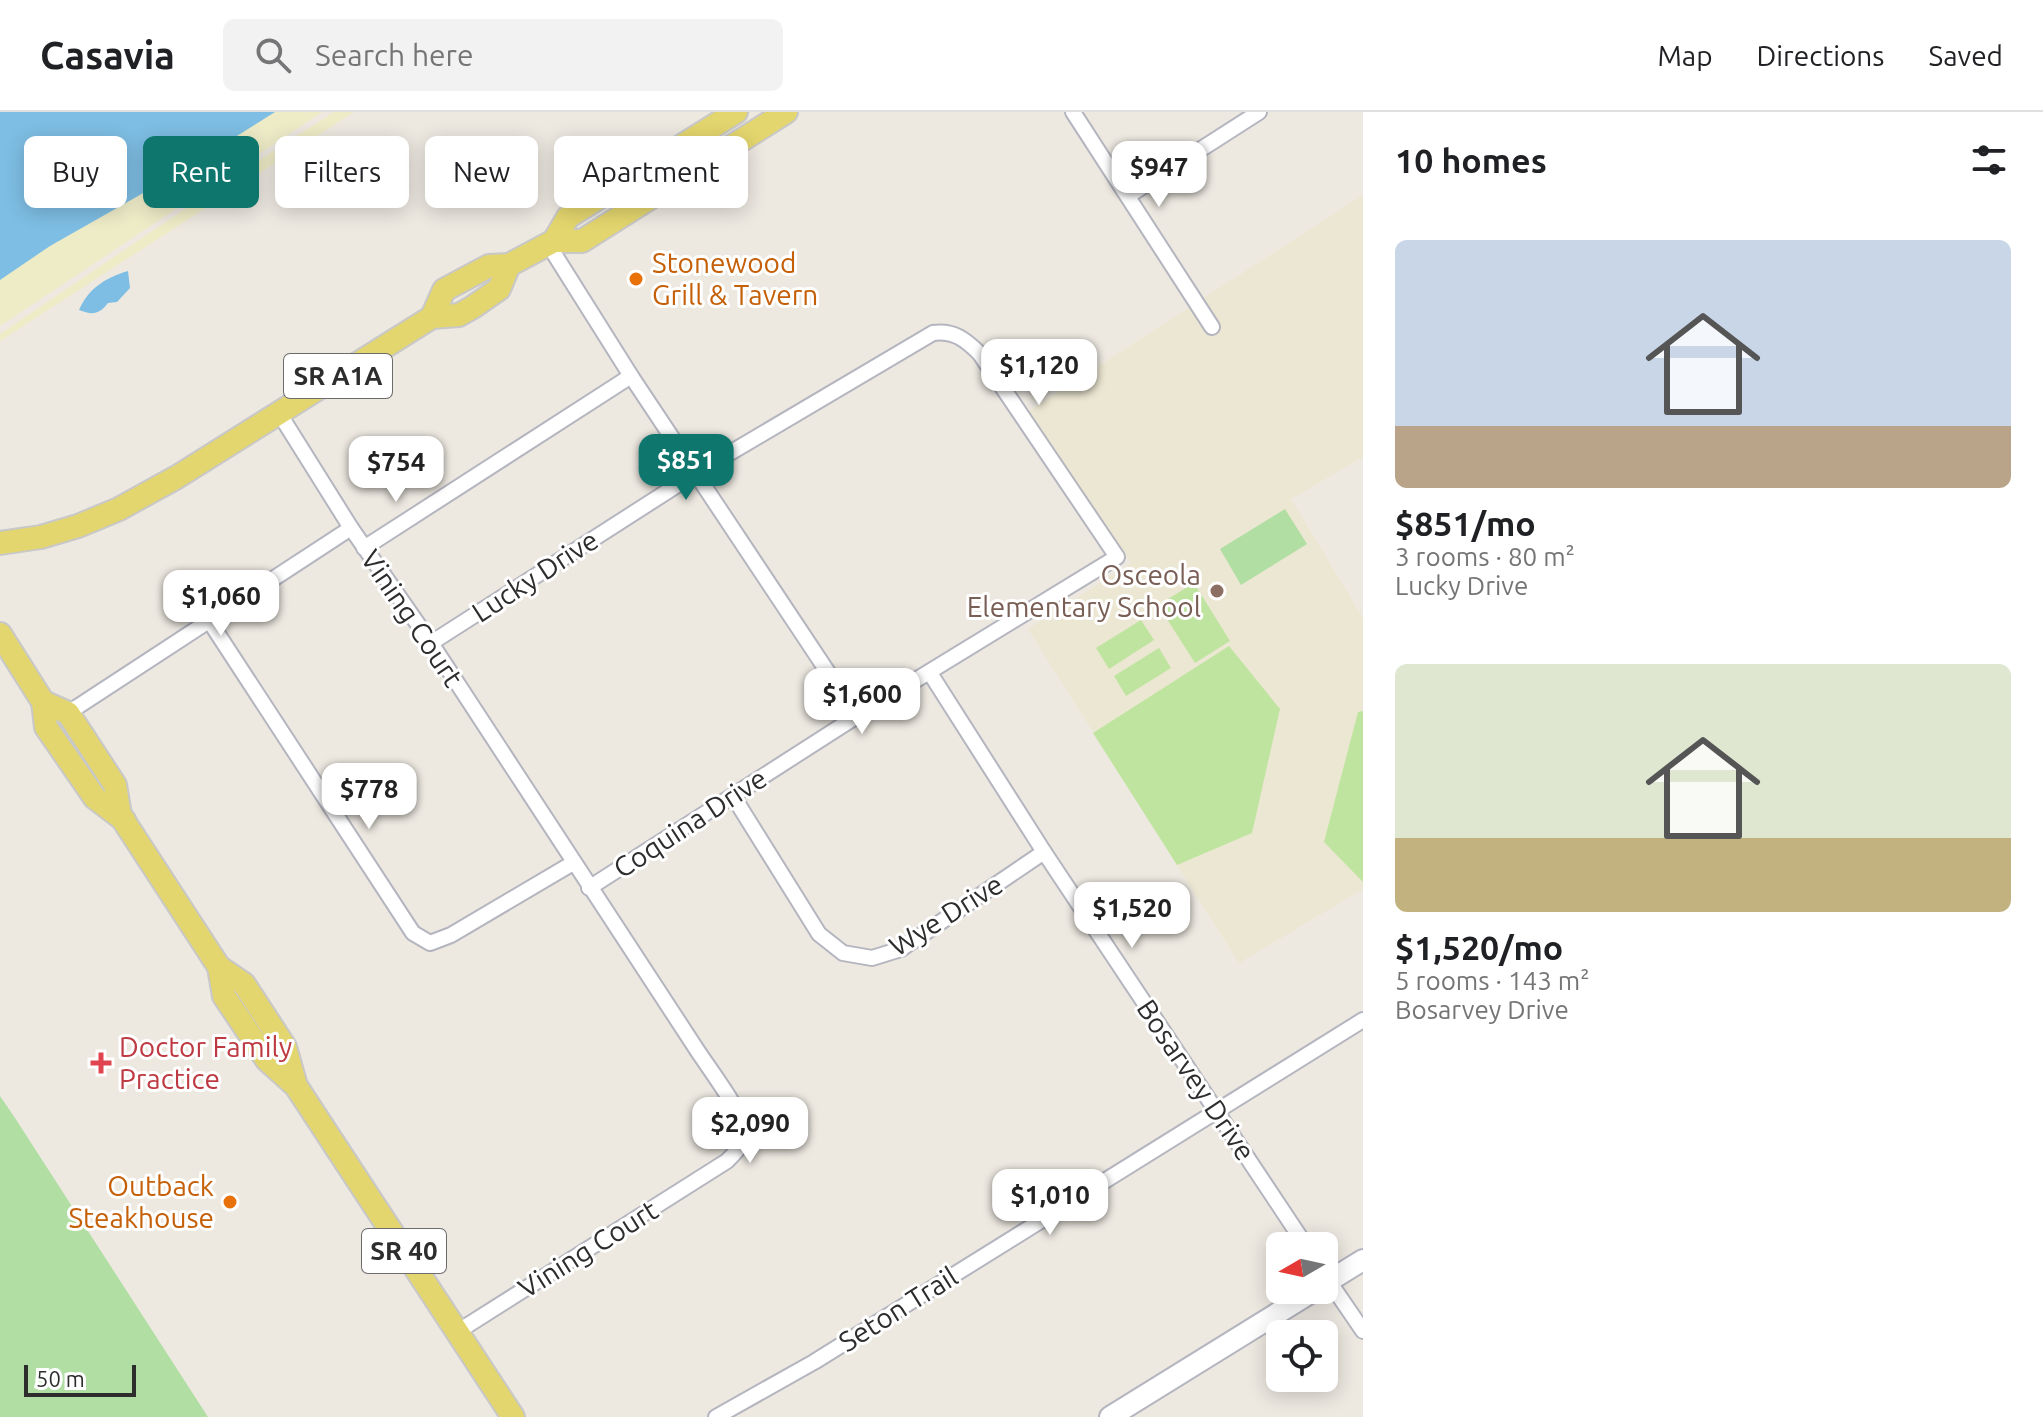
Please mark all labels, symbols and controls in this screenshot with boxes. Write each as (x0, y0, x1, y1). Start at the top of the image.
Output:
search box (223, 19, 783, 91)
icon: search (251, 33, 295, 77)
text: Casavia (40, 34, 175, 76)
text: Search here (315, 38, 474, 72)
text: Map (1657, 40, 1713, 71)
text: Directions (1757, 40, 1884, 71)
text: Saved (1928, 40, 2003, 71)
chip: Buy (24, 136, 127, 208)
chip: Rent (143, 136, 259, 208)
chip: Filters (275, 136, 409, 208)
chip: New (425, 136, 538, 208)
chip: Apartment (554, 136, 748, 208)
icon: filters (1967, 138, 2011, 182)
pin: $947 (1112, 141, 1206, 209)
text: 10 homes (1395, 141, 1547, 179)
text: $947 (1130, 152, 1188, 181)
place label: Stonewood Grill & Tavern (652, 247, 818, 310)
marker: Stonewood Grill & Tavern (627, 270, 645, 288)
icon: home (1631, 292, 1775, 436)
pin: $1,120 (974, 339, 1104, 407)
text: $1,120 (999, 350, 1079, 379)
road number: SR A1A (284, 354, 392, 398)
pin: $851 (639, 434, 733, 502)
pin: $754 (349, 436, 443, 504)
text: $851 (657, 445, 715, 474)
text: $754 (367, 447, 425, 476)
text: $851/mo (1395, 504, 1536, 542)
street label: Lucky Drive (466, 523, 603, 628)
text: 3 rooms · 80 m² (1395, 542, 1575, 571)
street label: Vining Court (355, 544, 469, 692)
place label: Osceola Elementary School (967, 559, 1201, 622)
pin: $1,060 (156, 570, 286, 638)
text: Lucky Drive (1395, 571, 1528, 600)
text: $1,060 (181, 581, 261, 610)
marker: Osceola Elementary School (1208, 582, 1226, 600)
pin: $1,600 (797, 668, 927, 736)
text: $1,600 (822, 679, 902, 708)
icon: home (1631, 716, 1775, 860)
street label: Coquina Drive (608, 762, 772, 883)
pin: $778 (322, 763, 416, 831)
text: $778 (340, 774, 398, 803)
street label: Wye Drive (883, 868, 1008, 961)
pin: $1,520 (1067, 882, 1197, 950)
text: $1,520 (1092, 893, 1172, 922)
text: $1,520/mo (1395, 928, 1563, 966)
text: 5 rooms · 143 m² (1395, 966, 1590, 995)
street label: Bosarvey Drive (1131, 993, 1262, 1166)
text: Bosarvey Drive (1395, 995, 1569, 1024)
place label: Doctor Family Practice (119, 1031, 292, 1094)
marker: Doctor Family Practice (90, 1052, 112, 1074)
pin: $2,090 (685, 1097, 815, 1165)
text: $2,090 (710, 1108, 790, 1137)
pin: $1,010 (985, 1169, 1115, 1237)
place label: Outback Steakhouse (68, 1170, 214, 1233)
text: $1,010 (1010, 1180, 1090, 1209)
marker: Outback Steakhouse (221, 1193, 239, 1211)
street label: Vining Court (513, 1194, 663, 1304)
road number: SR 40 (362, 1229, 446, 1273)
north arrow (1266, 1232, 1338, 1304)
map controls (1266, 1232, 1338, 1392)
street label: Seton Trail (833, 1260, 963, 1357)
button: locate (1266, 1320, 1338, 1392)
scale bar (24, 1361, 136, 1397)
text: 50 m (36, 1366, 85, 1391)

